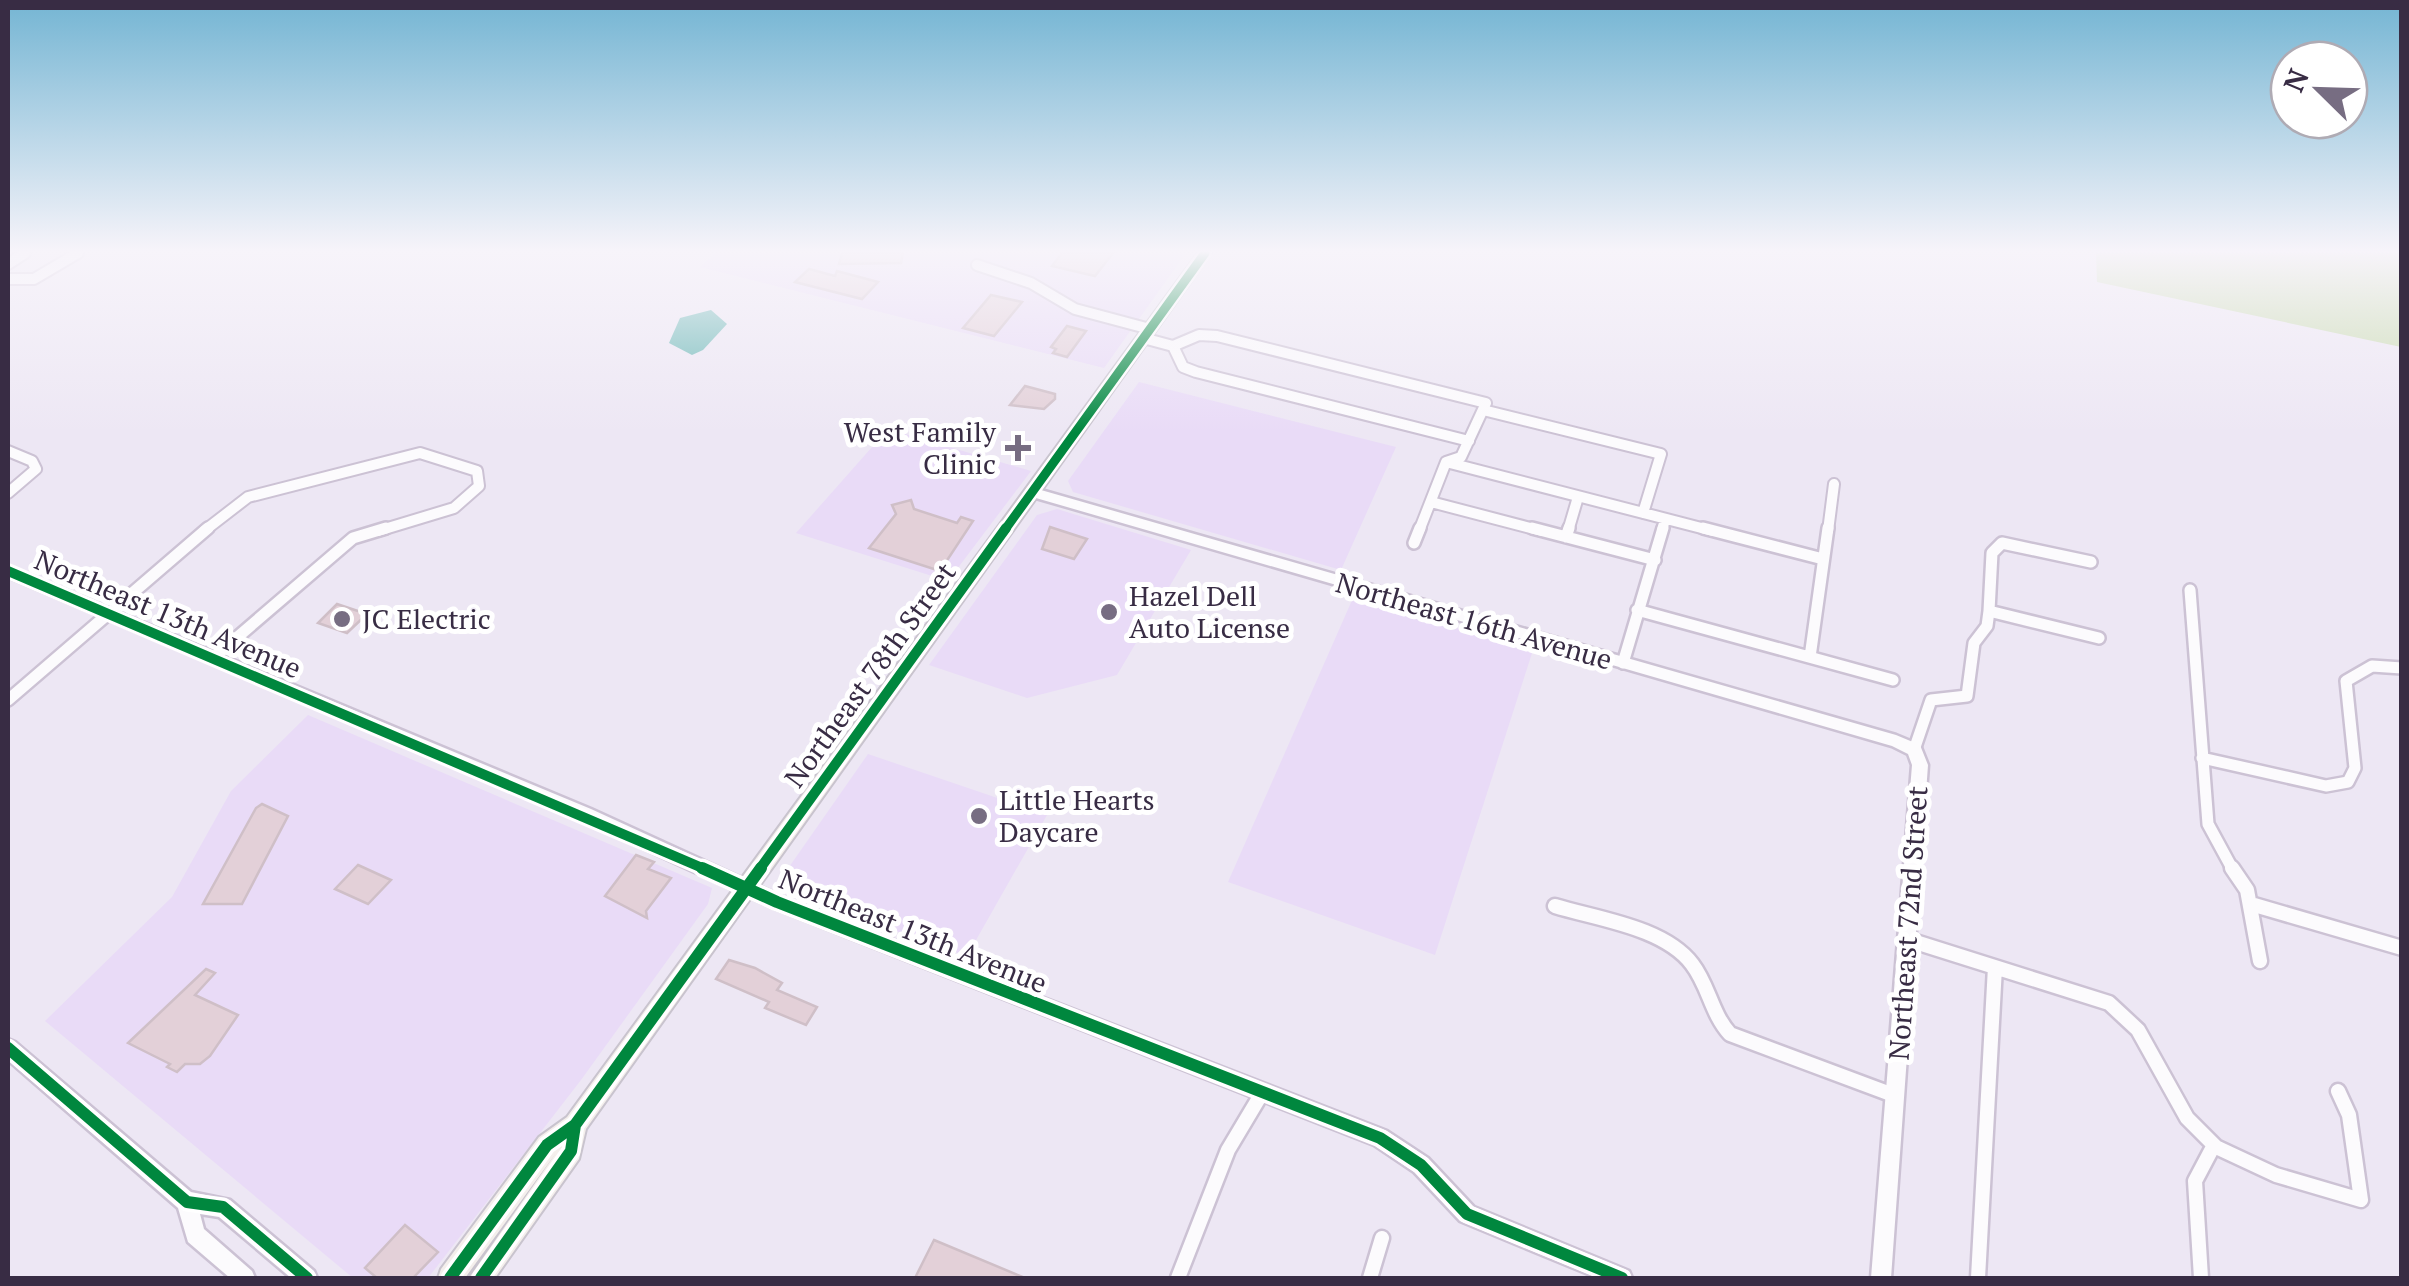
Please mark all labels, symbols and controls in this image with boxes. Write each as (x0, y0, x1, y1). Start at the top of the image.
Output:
north arrow (2269, 40, 2369, 140)
text: N (2274, 63, 2317, 97)
place label: West Family Clinic (844, 413, 997, 482)
marker: West Family Clinic (1005, 435, 1031, 461)
street label: Northeast 13th Avenue (29, 541, 307, 686)
street label: Northeast 78th Street (775, 554, 964, 795)
street label: Northeast 16th Avenue (1332, 563, 1617, 678)
place label: Hazel Dell Auto License (1129, 577, 1290, 646)
place label: JC Electric (362, 600, 491, 637)
marker: Hazel Dell Auto License (1098, 601, 1120, 623)
marker: JC Electric (331, 608, 353, 630)
place label: Little Hearts Daycare (999, 781, 1155, 850)
street label: Northeast 72nd Street (1879, 784, 1936, 1061)
marker: Little Hearts Daycare (968, 805, 990, 827)
street label: Northeast 13th Avenue (774, 860, 1053, 1001)

